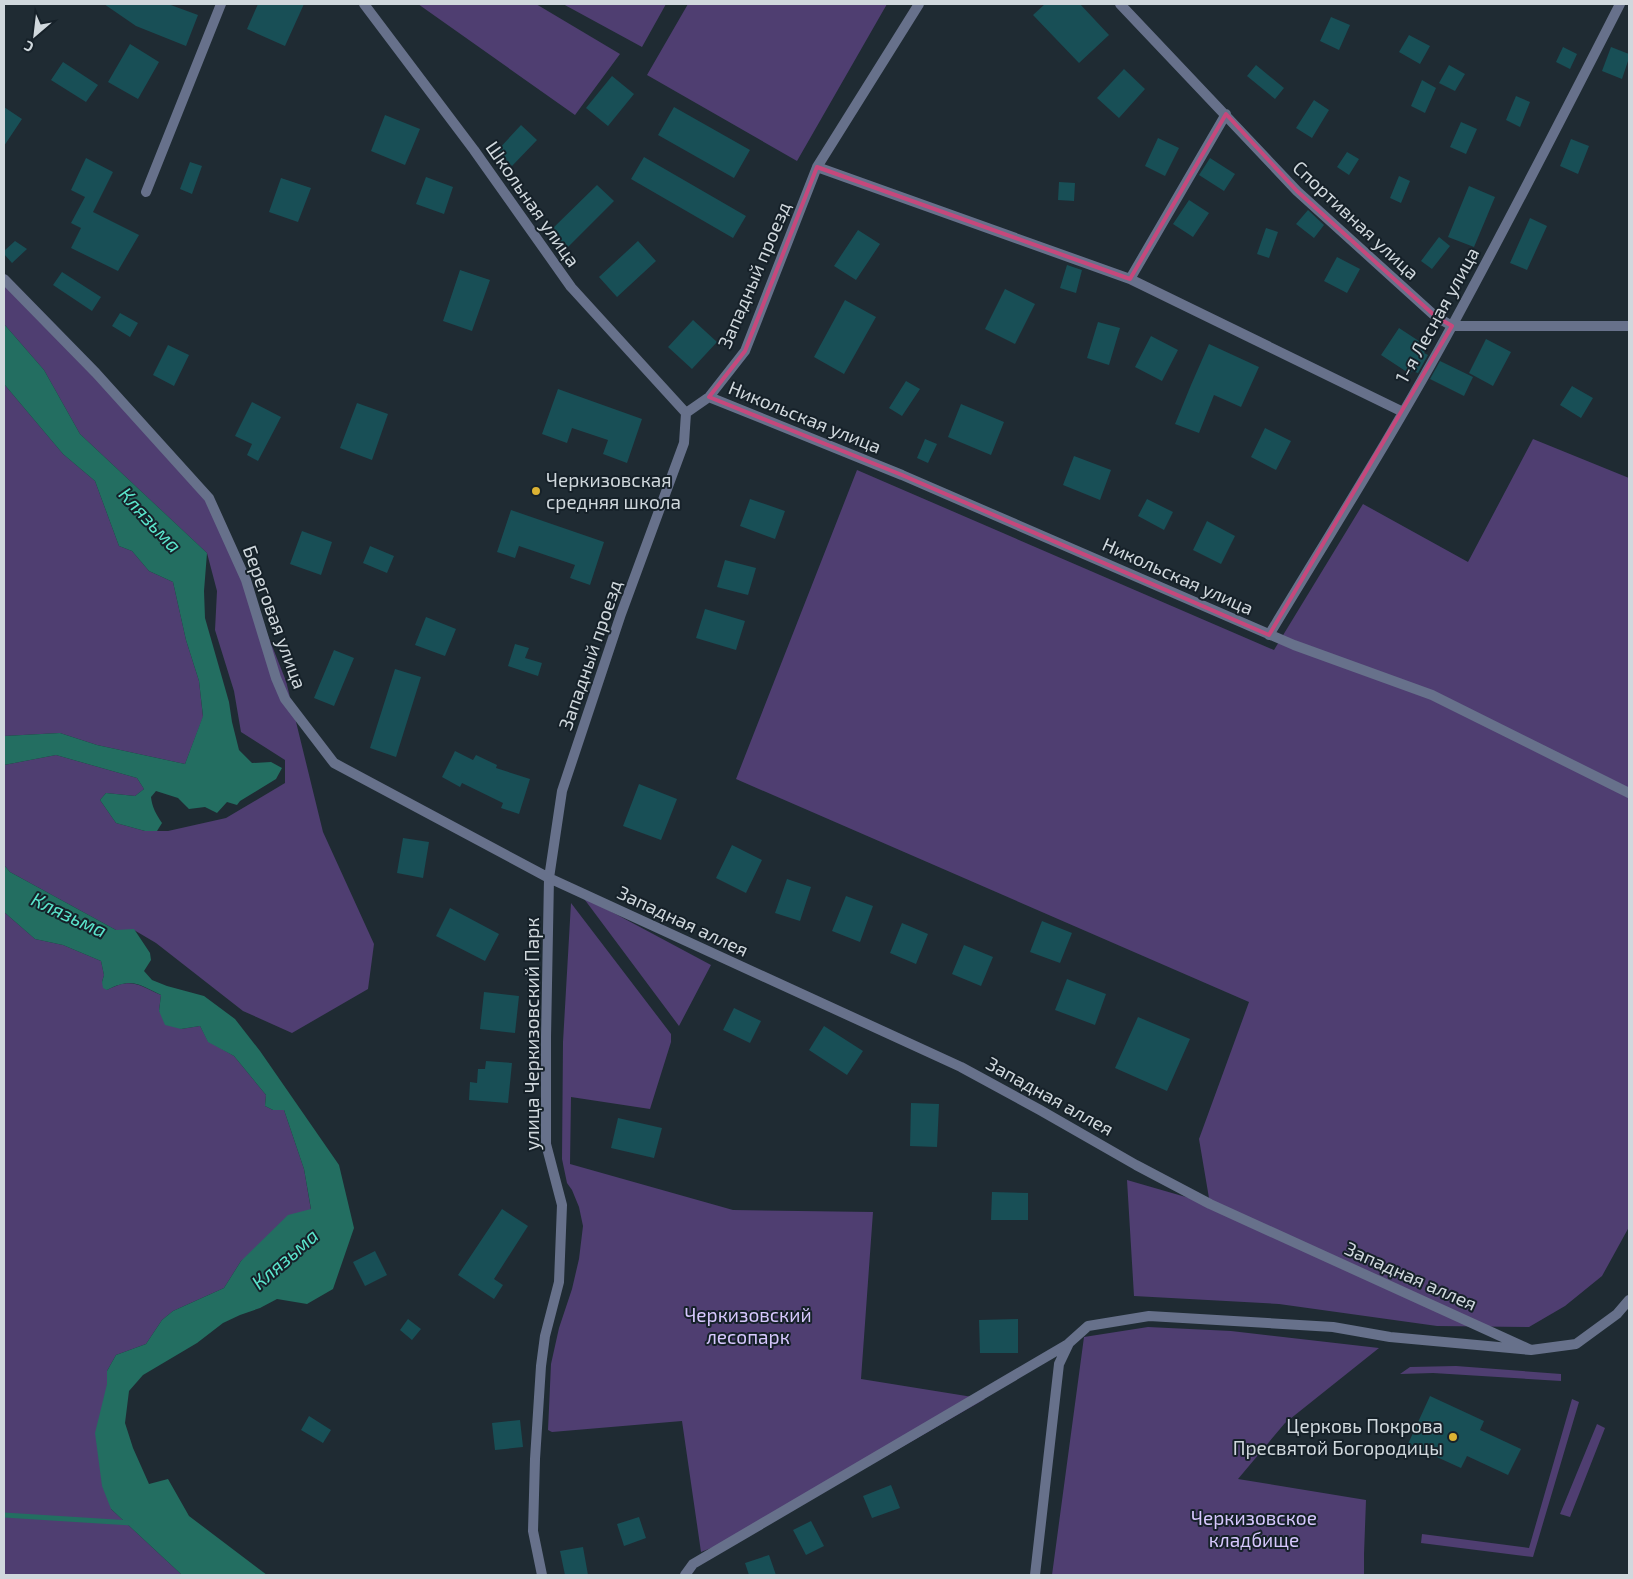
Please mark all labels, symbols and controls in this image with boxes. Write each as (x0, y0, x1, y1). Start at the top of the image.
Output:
north arrow (10, 10, 60, 60)
text: С (21, 37, 36, 56)
street label: Школьная улица (481, 136, 585, 272)
street label: Спортивная улица (1288, 155, 1424, 285)
street label: Западный проезд (712, 198, 795, 352)
street label: 1-я Лесная улица (1390, 243, 1484, 387)
street label: Никольская улица (725, 375, 885, 459)
place label: Черкизовская средняя школа (546, 468, 681, 513)
water label: Клязьма (115, 482, 187, 557)
marker: Черкизовская средняя школа (530, 485, 542, 497)
street label: Никольская улица (1099, 532, 1257, 620)
street label: Береговая улица (238, 542, 312, 692)
street label: Западный проезд (553, 577, 626, 733)
street label: Западная аллея (614, 880, 752, 961)
water label: Клязьма (28, 886, 111, 942)
street label: улица Черкизовский Парк (520, 917, 544, 1151)
street label: Западная аллея (983, 1051, 1118, 1140)
water label: Клязьма (246, 1223, 323, 1294)
street label: Западная аллея (1342, 1236, 1481, 1315)
park label: Черкизовский лесопарк (684, 1303, 812, 1348)
place label: Церковь Покрова Пресвятой Богородицы (1233, 1414, 1443, 1459)
marker: Церковь Покрова Пресвятой Богородицы (1447, 1431, 1459, 1443)
park label: Черкизовское кладбище (1191, 1506, 1317, 1551)

